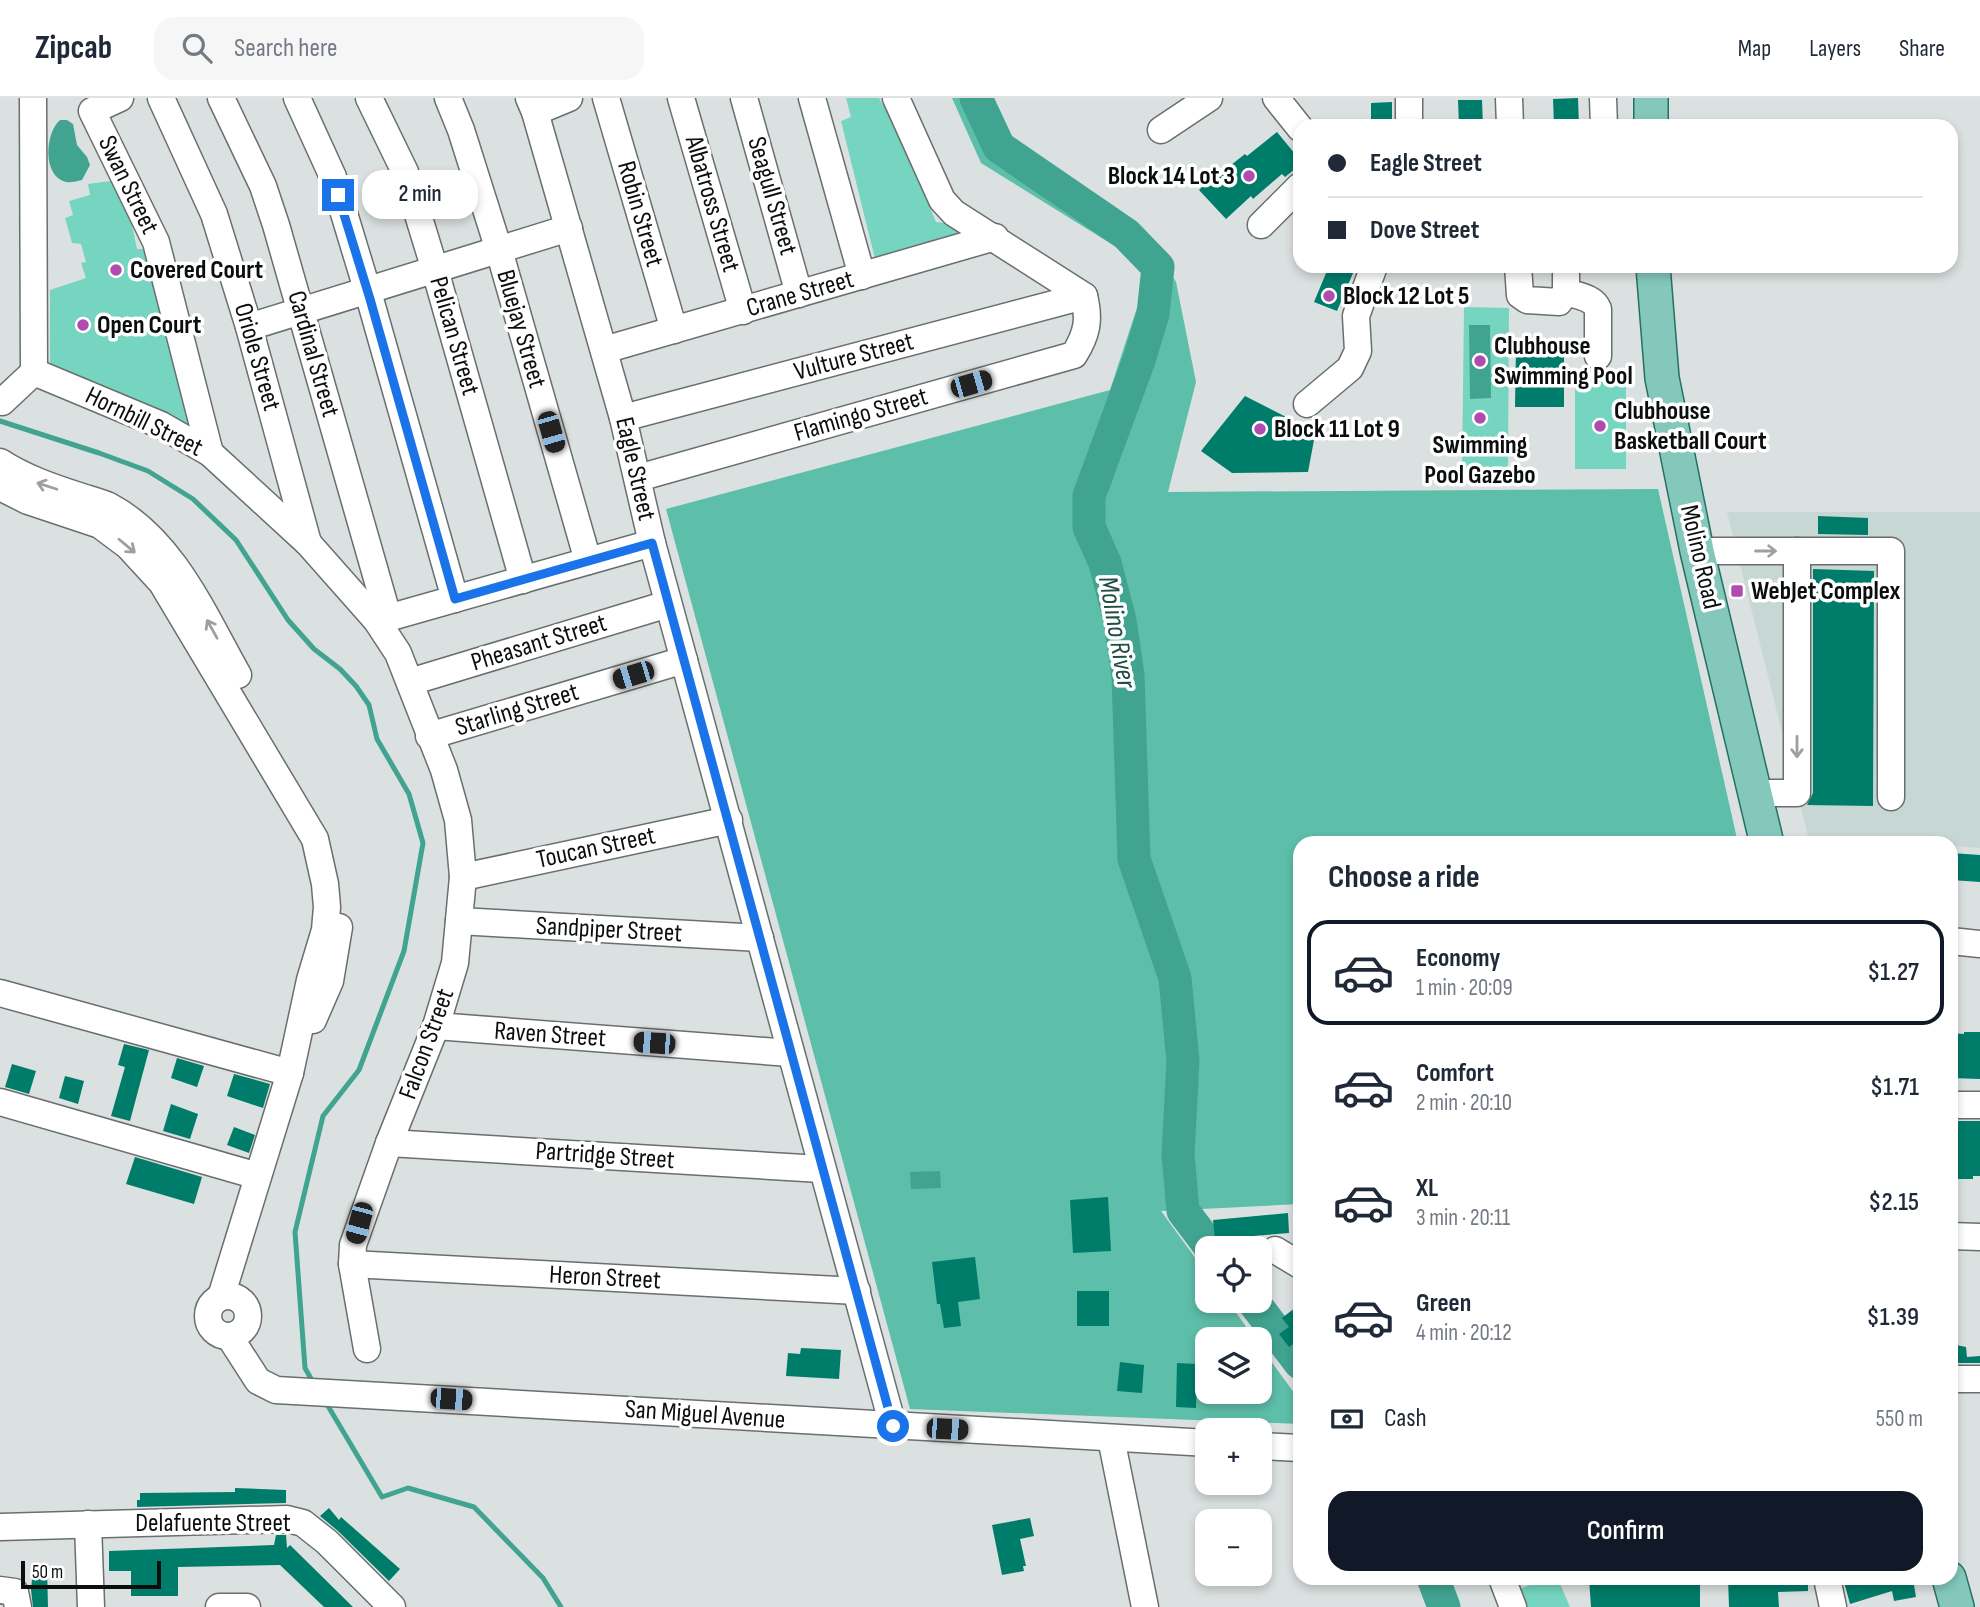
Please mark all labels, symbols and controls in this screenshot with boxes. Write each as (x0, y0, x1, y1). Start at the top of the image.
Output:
search box (154, 17, 644, 80)
text: Zipcab (35, 28, 112, 68)
icon: search (178, 29, 216, 67)
text: Search here (234, 33, 337, 64)
text: Map (1738, 34, 1771, 63)
text: Layers (1809, 34, 1861, 63)
text: Share (1899, 34, 1945, 63)
street label: Swan Street (91, 131, 165, 239)
street label: Albatross Street (678, 131, 746, 276)
street label: Seagull Street (740, 133, 804, 259)
text: Eagle Street (1370, 148, 1482, 179)
street label: Robin Street (610, 158, 670, 270)
place label: Block 14 Lot 3 (1108, 161, 1235, 192)
marker: Block 14 Lot 3 (1241, 168, 1257, 184)
callout: 2 min (362, 170, 478, 220)
route end (322, 179, 354, 211)
text: 2 min (398, 180, 442, 208)
text: Dove Street (1370, 215, 1479, 246)
place label: Covered Court (130, 255, 264, 286)
marker: Covered Court (108, 262, 124, 278)
street label: Crane Street (743, 264, 857, 324)
street label: Bluejay Street (489, 266, 553, 392)
street label: Pelican Street (422, 273, 486, 399)
place label: Block 12 Lot 5 (1343, 281, 1469, 312)
street label: Cardinal Street (280, 287, 346, 421)
marker: Block 12 Lot 5 (1321, 288, 1337, 304)
street label: Oriole Street (227, 300, 287, 414)
place label: Open Court (97, 310, 202, 341)
marker: Open Court (75, 317, 91, 333)
street label: Vulture Street (791, 326, 917, 388)
place label: Clubhouse Swimming Pool (1494, 331, 1633, 392)
marker: Clubhouse Swimming Pool (1472, 353, 1488, 369)
car (948, 368, 995, 400)
street label: Hornbill Street (80, 380, 208, 464)
street label: Flamingo Street (791, 381, 931, 449)
place label: Clubhouse Basketball Court (1614, 396, 1767, 457)
car (536, 409, 567, 455)
marker: Swimming Pool Gazebo (1472, 410, 1488, 426)
street label: Eagle Street (608, 414, 662, 524)
place label: Block 11 Lot 9 (1274, 414, 1400, 445)
marker: Clubhouse Basketball Court (1592, 418, 1608, 434)
marker: Block 11 Lot 9 (1252, 421, 1268, 437)
place label: Swimming Pool Gazebo (1424, 430, 1536, 491)
one-way arrow (37, 479, 59, 491)
street label: Molino Road (1673, 502, 1727, 612)
one-way arrow (118, 539, 136, 554)
one-way arrow (1754, 544, 1777, 558)
water label: Molino River (1091, 574, 1143, 692)
place label: WebJet Complex (1751, 576, 1901, 607)
marker: WebJet Complex (1729, 583, 1745, 599)
street label: Pheasant Street (468, 608, 611, 678)
one-way arrow (205, 619, 218, 640)
car (610, 659, 657, 691)
street label: Starling Street (452, 677, 582, 743)
one-way arrow (1790, 735, 1804, 758)
street label: Toucan Street (534, 820, 658, 876)
text: Choose a ride (1328, 858, 1480, 897)
street label: Sandpiper Street (535, 911, 683, 949)
icon: car (1332, 941, 1395, 1004)
text: Economy (1416, 943, 1500, 974)
text: $1.27 (1867, 957, 1919, 988)
text: 1 min · 20:09 (1416, 974, 1513, 1002)
street label: Falcon Street (393, 984, 461, 1104)
street label: Raven Street (493, 1016, 607, 1054)
car (633, 1031, 676, 1055)
icon: car (1332, 1056, 1395, 1119)
text: Comfort (1416, 1058, 1494, 1089)
text: $1.71 (1870, 1072, 1919, 1103)
text: 2 min · 20:10 (1416, 1089, 1512, 1117)
street label: Partridge Street (534, 1136, 676, 1176)
icon: car (1332, 1171, 1395, 1234)
text: XL (1416, 1173, 1438, 1204)
text: $2.15 (1868, 1187, 1919, 1218)
car (344, 1200, 375, 1246)
text: 3 min · 20:11 (1416, 1204, 1510, 1232)
map controls (1195, 1236, 1272, 1586)
button: locate (1195, 1236, 1272, 1313)
street label: Heron Street (548, 1260, 662, 1296)
icon: car (1332, 1286, 1395, 1349)
text: Green (1416, 1288, 1471, 1319)
text: $1.39 (1867, 1302, 1919, 1333)
text: 4 min · 20:12 (1416, 1319, 1512, 1347)
button: layers (1195, 1327, 1272, 1404)
car (430, 1387, 473, 1411)
street label: San Miguel Avenue (624, 1394, 786, 1436)
icon: cash (1328, 1400, 1366, 1438)
text: Cash (1384, 1403, 1427, 1434)
text: 550 m (1876, 1405, 1923, 1433)
route start (877, 1410, 909, 1442)
car (926, 1417, 969, 1441)
button: + (1195, 1418, 1272, 1495)
button: Confirm (1328, 1491, 1923, 1571)
street label: Delafuente Street (135, 1508, 291, 1539)
button: − (1195, 1509, 1272, 1586)
scale bar (21, 1558, 161, 1590)
text: 50 m (32, 1561, 63, 1584)

